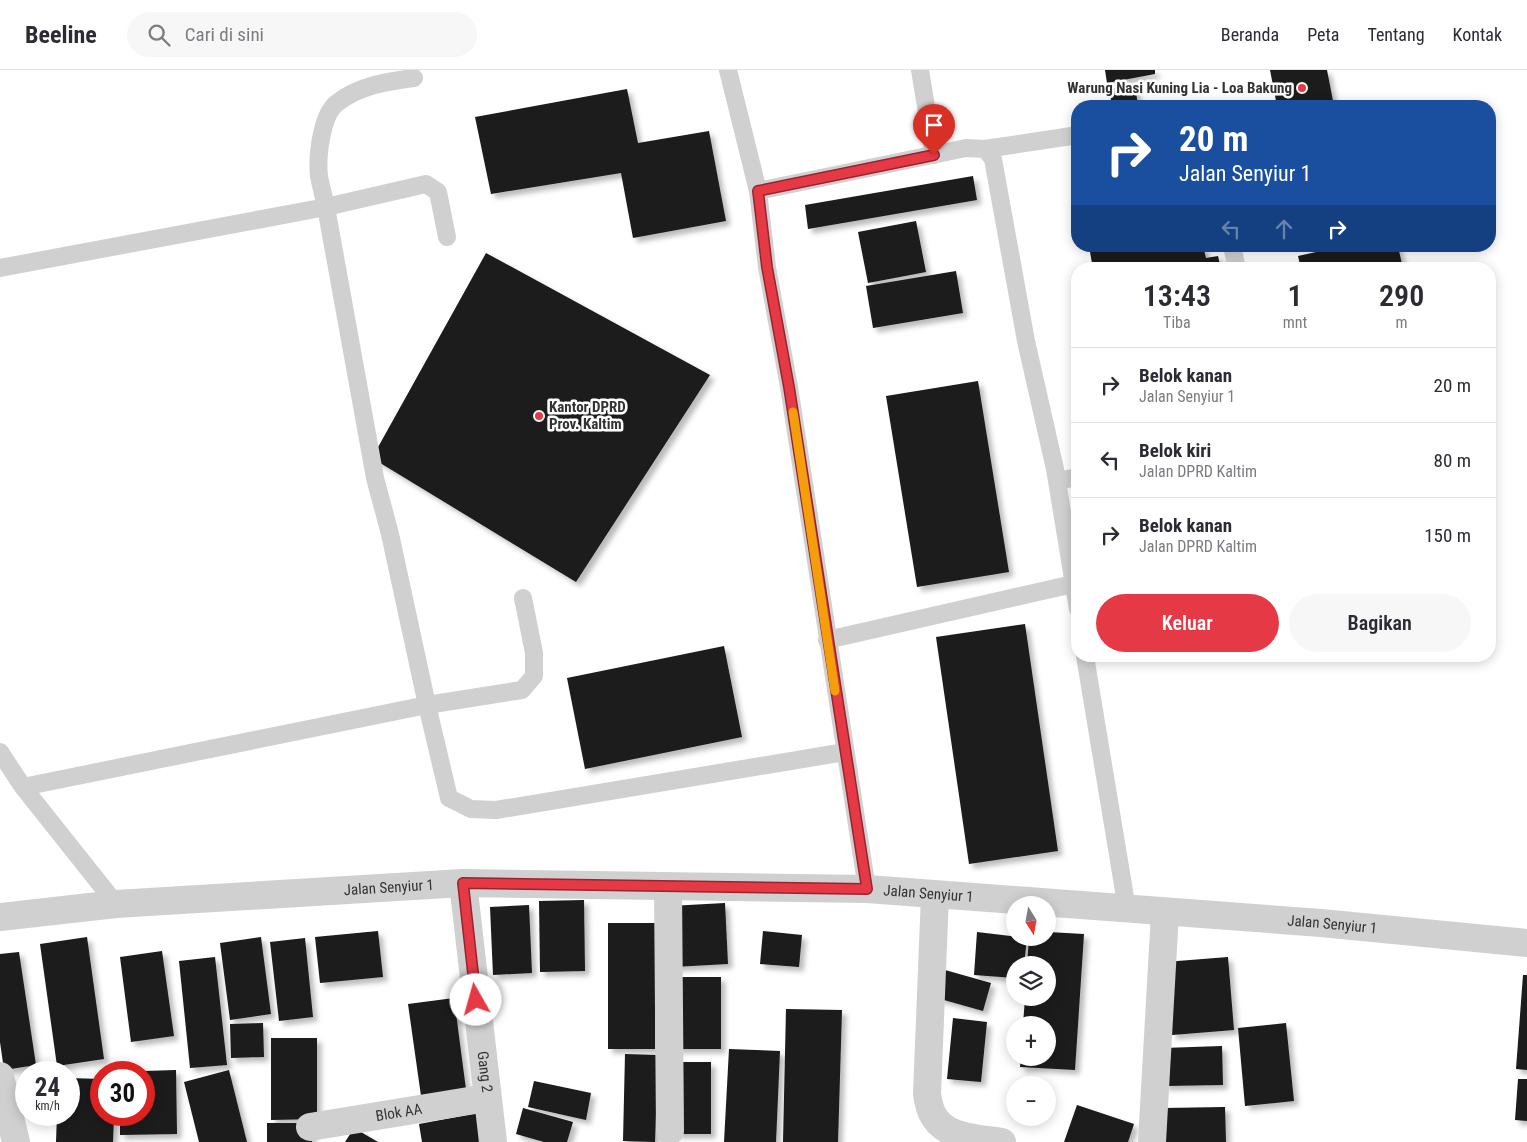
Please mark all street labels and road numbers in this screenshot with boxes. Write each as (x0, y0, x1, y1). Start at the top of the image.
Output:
street label: Jalan Senyiur 1 (343, 876, 434, 899)
street label: Jalan Senyiur 1 (883, 881, 974, 906)
street label: Jalan Senyiur 1 (1287, 911, 1378, 937)
street label: Gang 2 (474, 1050, 496, 1093)
street label: Blok AA (374, 1100, 424, 1125)

